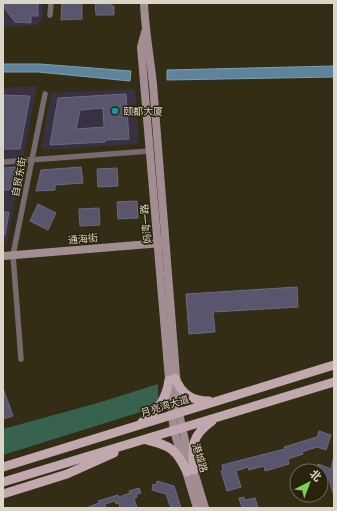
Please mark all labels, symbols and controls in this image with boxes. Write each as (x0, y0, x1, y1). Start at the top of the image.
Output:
marker: 颐都大厦 (110, 106, 120, 116)
place label: 颐都大厦 (123, 106, 163, 117)
street label: 自贸东街 (10, 156, 28, 198)
street label: 妈湾一路 (139, 204, 153, 244)
street label: 通海街 (68, 232, 98, 246)
street label: 月亮湾大道 (139, 393, 191, 419)
street label: 港城路 (190, 442, 210, 474)
north arrow (289, 463, 329, 503)
text: 北 (308, 467, 324, 484)

